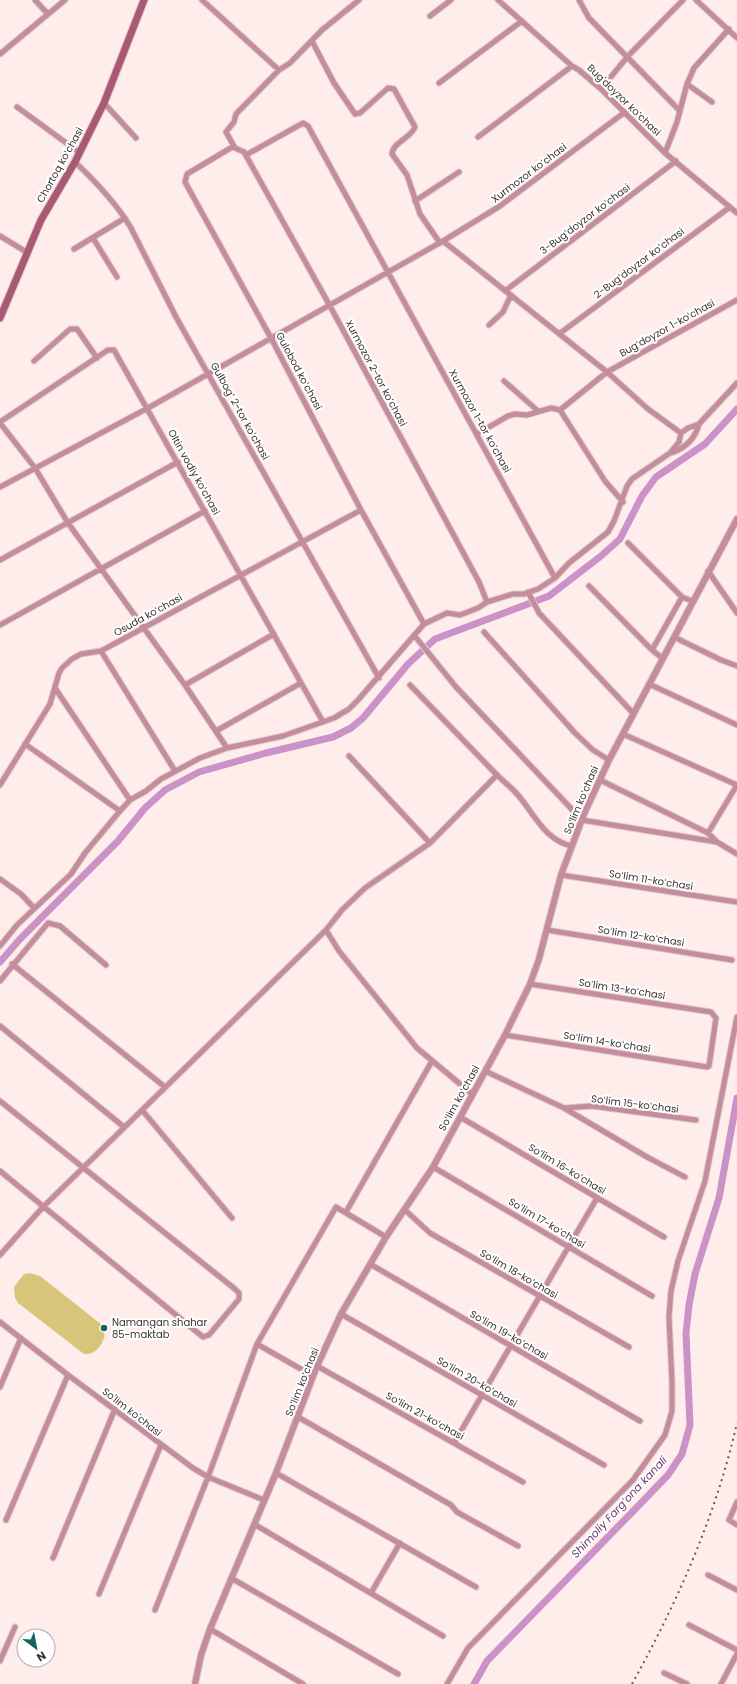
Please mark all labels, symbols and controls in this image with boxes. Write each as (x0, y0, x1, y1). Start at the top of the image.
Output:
street label: Bug'doyzor koʻchasi (584, 61, 664, 139)
street label: Chortoq koʻchasi (33, 124, 87, 206)
street label: Xurmozor koʻchasi (488, 140, 570, 206)
street label: 3-Bugʻdoyzor koʻchasi (537, 180, 633, 258)
street label: 2-Bugʻdoyzor koʻchasi (591, 224, 687, 302)
street label: Bugʻdoyzor 1-koʻchasi (617, 295, 717, 361)
street label: Xurmozor 2-tor koʻchasi (341, 317, 411, 429)
street label: Gulobod koʻchasi (272, 329, 326, 413)
street label: Gulbogʻ 2-tor koʻchasi (207, 359, 273, 463)
street label: Xurmozor 1-tor koʻchasi (445, 367, 515, 475)
street label: Oltin vodiy koʻchasi (164, 427, 224, 517)
street label: Osuda koʻchasi (111, 590, 185, 640)
street label: Soʻlim koʻchasi (560, 763, 602, 837)
street label: Soʻlim 11-koʻchasi (608, 866, 694, 894)
street label: Soʻlim 12-koʻchasi (597, 922, 685, 950)
street label: Soʻlim 13-koʻchasi (578, 975, 666, 1003)
street label: Soʻlim 14-koʻchasi (562, 1028, 652, 1056)
street label: Soʻlim koʻchasi (435, 1062, 483, 1134)
street label: Soʻlim 15-koʻchasi (590, 1091, 680, 1117)
street label: Soʻlim 16-koʻchasi (525, 1140, 609, 1198)
street label: Soʻlim 17-koʻchasi (506, 1194, 588, 1252)
street label: Soʻlim 18-koʻchasi (477, 1245, 561, 1303)
street label: Soʻlim 19-koʻchasi (467, 1306, 551, 1364)
place label: Namangan shahar 85-maktab (112, 1315, 207, 1342)
marker: Namangan shahar 85-maktab (99, 1323, 109, 1333)
street label: Soʻlim koʻchasi (281, 1345, 323, 1419)
street label: Soʻlim 20-koʻchasi (434, 1353, 520, 1411)
street label: So'lim ko'chasi (99, 1384, 165, 1440)
street label: Soʻlim 21-koʻchasi (383, 1388, 467, 1444)
water label: Shimoliy Fargʻona kanali (567, 1452, 671, 1562)
north arrow (16, 1628, 56, 1668)
text: N (34, 1648, 49, 1665)

